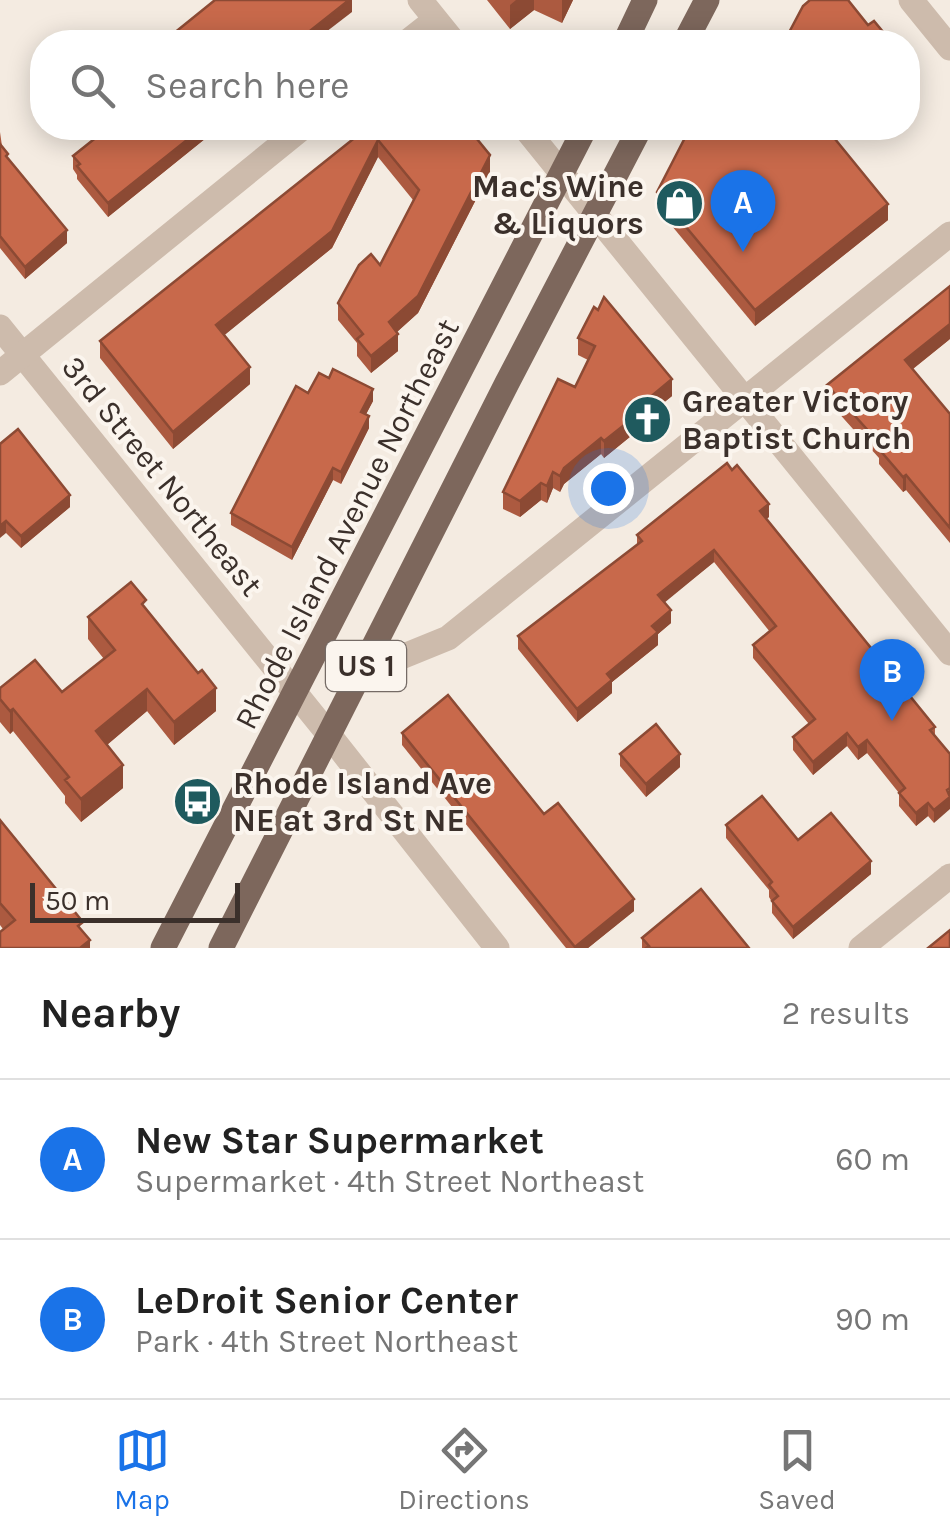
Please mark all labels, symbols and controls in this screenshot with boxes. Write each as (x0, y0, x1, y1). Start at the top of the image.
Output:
search box (30, 30, 920, 140)
icon: search (65, 58, 120, 113)
text: Search here (145, 63, 349, 108)
place label: Mac's Wine & Liquors (472, 168, 644, 242)
pin: A (710, 170, 776, 252)
shop icon: Mac's Wine & Liquors (653, 178, 705, 230)
street label: Rhode Island Avenue Northeast (227, 313, 467, 735)
street label: 3rd Street Northeast (54, 349, 270, 603)
place label: Greater Victory Baptist Church (682, 383, 911, 457)
church icon: Greater Victory Baptist Church (621, 393, 673, 445)
your location (583, 463, 634, 514)
pin: B (860, 638, 924, 721)
road number: US 1 (326, 641, 406, 691)
place label: Rhode Island Ave NE at 3rd St NE (233, 765, 492, 839)
bus stop icon: Rhode Island Ave NE at 3rd St NE (172, 775, 224, 827)
scale bar (30, 878, 240, 923)
text: 50 m (45, 884, 110, 917)
text: Nearby (40, 988, 180, 1038)
text: 2 results (782, 995, 910, 1032)
text: New Star Supermarket (135, 1118, 544, 1163)
text: A (62, 1141, 83, 1178)
text: 60 m (835, 1141, 910, 1178)
text: Supermarket · 4th Street Northeast (135, 1163, 644, 1200)
text: LeDroit Senior Center (135, 1278, 518, 1323)
text: B (62, 1301, 83, 1338)
text: 90 m (835, 1301, 910, 1338)
text: Park · 4th Street Northeast (135, 1323, 518, 1360)
tab: Map (114, 1423, 170, 1516)
tab: Directions (398, 1423, 530, 1516)
tab: Saved (758, 1423, 836, 1516)

